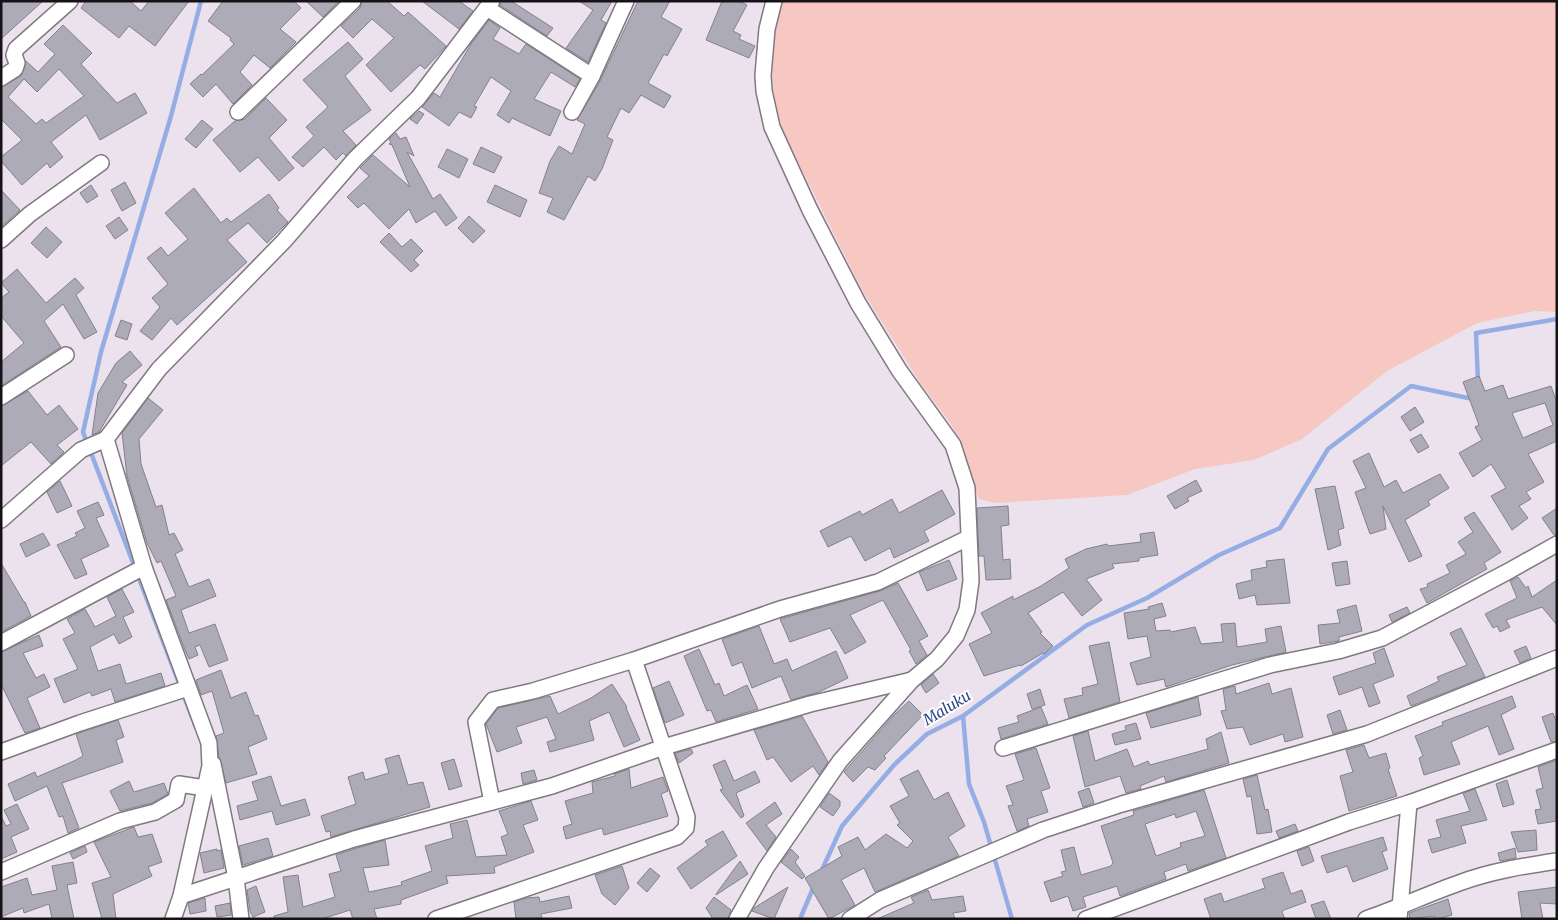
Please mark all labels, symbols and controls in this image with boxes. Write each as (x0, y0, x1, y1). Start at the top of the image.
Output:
water label: Maluku (919, 686, 974, 730)

